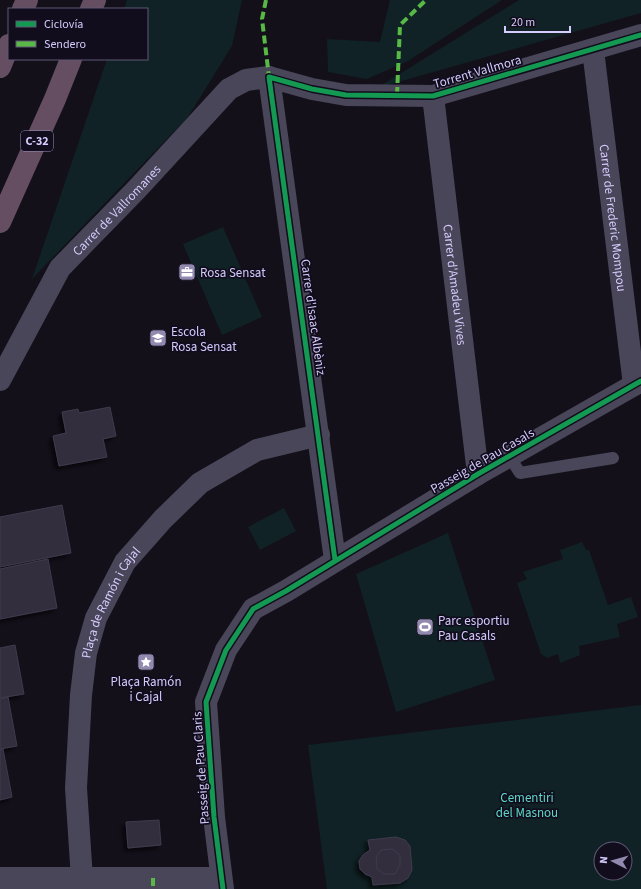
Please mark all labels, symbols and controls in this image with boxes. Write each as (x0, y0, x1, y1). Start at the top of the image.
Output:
legend (8, 8, 148, 60)
scale bar (505, 8, 570, 34)
text: 20 m (511, 14, 535, 31)
text: Ciclovía (44, 16, 83, 33)
text: Sendero (44, 36, 86, 53)
street label: Torrent Vallmora (431, 51, 523, 93)
road number: C-32 (21, 131, 53, 151)
street label: Carrer de Frederic Mompou (595, 143, 630, 293)
street label: Carrer de Vallromanes (69, 161, 166, 260)
street label: Carrer d'Amadeu Vives (438, 223, 471, 347)
street label: Carrer d'Isaac Albèniz (296, 258, 330, 377)
office icon: Rosa Sensat (177, 262, 197, 282)
place label: Rosa Sensat (200, 264, 266, 282)
place label: Escola Rosa Sensat (171, 323, 237, 356)
school or university icon: Escola Rosa Sensat (148, 328, 168, 348)
street label: Passeig de Pau Casals (427, 424, 538, 498)
street label: Plaça de Ramón i Cajal (77, 543, 145, 659)
place label: Parc esportiu Pau Casals (438, 612, 510, 645)
sports icon: Parc esportiu Pau Casals (415, 617, 435, 637)
place icon: Plaça Ramón i Cajal (136, 652, 156, 672)
place label: Plaça Ramón i Cajal (110, 673, 182, 706)
street label: Passeig de Pau Claris (188, 711, 214, 825)
park label: Cementiri del Masnou (496, 789, 558, 822)
north arrow (593, 841, 633, 881)
text: N (596, 856, 611, 864)

